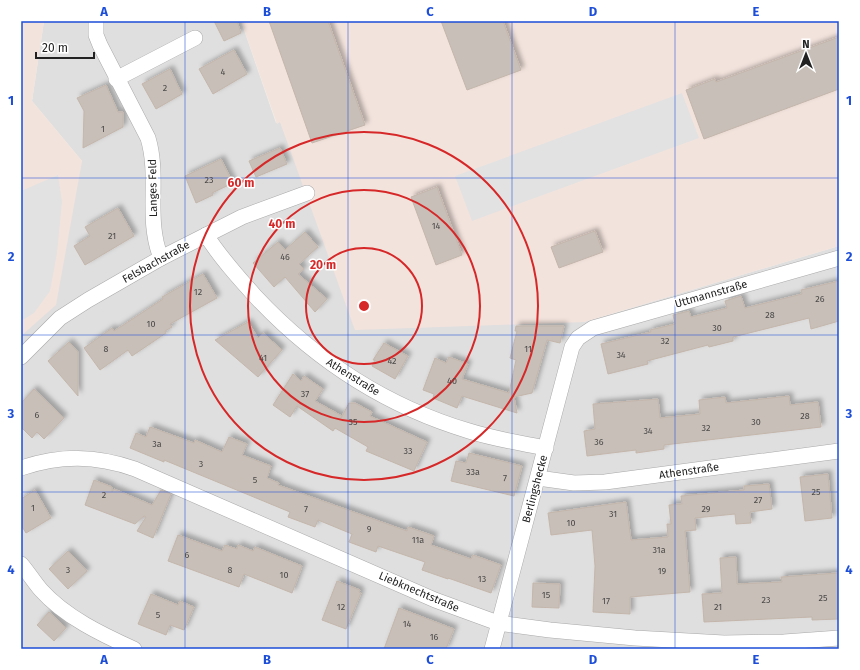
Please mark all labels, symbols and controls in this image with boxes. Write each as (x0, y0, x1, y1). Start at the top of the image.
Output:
text: A (99, 4, 108, 19)
text: B (263, 4, 271, 19)
text: C (426, 4, 434, 19)
text: D (589, 4, 598, 19)
text: E (753, 4, 760, 19)
scale bar (36, 34, 94, 60)
north arrow (786, 34, 826, 74)
text: N (802, 38, 810, 51)
text: 20 m (42, 41, 68, 55)
house number: 4 (221, 67, 226, 77)
house number: 2 (163, 83, 167, 93)
text: 1 (8, 93, 14, 108)
text: 1 (846, 93, 852, 108)
house number: 1 (101, 124, 105, 134)
street label: Langes Feld (146, 159, 160, 217)
house number: 23 (205, 175, 213, 185)
text: 60 m (228, 176, 254, 190)
text: 40 m (269, 217, 295, 231)
house number: 14 (432, 221, 441, 231)
house number: 21 (108, 231, 116, 241)
street label: Felsbachstraße (120, 238, 192, 286)
text: 2 (8, 249, 15, 264)
text: 2 (846, 249, 853, 264)
house number: 46 (280, 252, 290, 262)
text: 20 m (310, 258, 336, 272)
street label: Uttmannstraße (673, 277, 749, 311)
house number: 12 (194, 287, 202, 297)
house number: 26 (815, 294, 825, 304)
centre of rings (357, 299, 371, 313)
house number: 28 (765, 310, 775, 320)
house number: 10 (147, 319, 155, 329)
house number: 30 (712, 323, 722, 333)
house number: 32 (661, 336, 669, 346)
house number: 8 (104, 344, 109, 354)
house number: 11 (524, 344, 532, 354)
house number: 34 (616, 350, 626, 360)
house number: 41 (259, 353, 267, 363)
street label: Athenstraße (324, 355, 382, 399)
house number: 42 (387, 356, 397, 366)
house number: 40 (447, 376, 457, 386)
house number: 37 (301, 389, 309, 399)
text: 3 (7, 406, 15, 421)
text: 3 (845, 406, 853, 421)
house number: 6 (35, 410, 40, 420)
house number: 28 (800, 411, 810, 421)
house number: 35 (348, 417, 358, 427)
house number: 30 (751, 417, 761, 427)
house number: 32 (702, 423, 710, 433)
house number: 34 (643, 426, 653, 436)
house number: 36 (594, 437, 604, 447)
house number: 3a (152, 439, 162, 449)
house number: 33 (404, 446, 412, 456)
street label: Berlingshecke (520, 454, 550, 524)
house number: 3 (199, 459, 203, 469)
street label: Athenstraße (658, 460, 720, 482)
house number: 33a (466, 467, 480, 477)
house number: 7 (503, 473, 507, 483)
house number: 5 (253, 475, 258, 485)
house number: 25 (812, 487, 821, 497)
house number: 2 (102, 490, 106, 500)
house number: 27 (754, 495, 762, 505)
house number: 1 (31, 503, 35, 513)
house number: 7 (304, 504, 308, 514)
house number: 29 (701, 504, 711, 514)
house number: 31 (609, 509, 617, 519)
house number: 10 (567, 518, 575, 528)
house number: 9 (367, 524, 372, 534)
house number: 11a (412, 535, 424, 545)
house number: 31a (652, 545, 666, 555)
house number: 6 (185, 550, 190, 560)
text: 4 (7, 562, 15, 577)
text: 4 (845, 562, 853, 577)
house number: 3 (66, 565, 70, 575)
house number: 8 (228, 565, 233, 575)
house number: 19 (658, 566, 667, 576)
street label: Liebknechtstraße (377, 569, 461, 615)
house number: 10 (280, 570, 288, 580)
house number: 13 (478, 574, 486, 584)
house number: 15 (542, 590, 551, 600)
house number: 25 (819, 593, 828, 603)
house number: 23 (762, 595, 770, 605)
house number: 17 (602, 596, 610, 606)
house number: 12 (337, 602, 345, 612)
house number: 21 (714, 602, 722, 612)
house number: 5 (156, 610, 161, 620)
house number: 14 (403, 619, 412, 629)
house number: 16 (430, 632, 439, 642)
text: A (99, 652, 108, 667)
text: B (263, 652, 271, 667)
text: C (426, 652, 434, 667)
text: D (589, 652, 598, 667)
text: E (753, 652, 760, 667)

